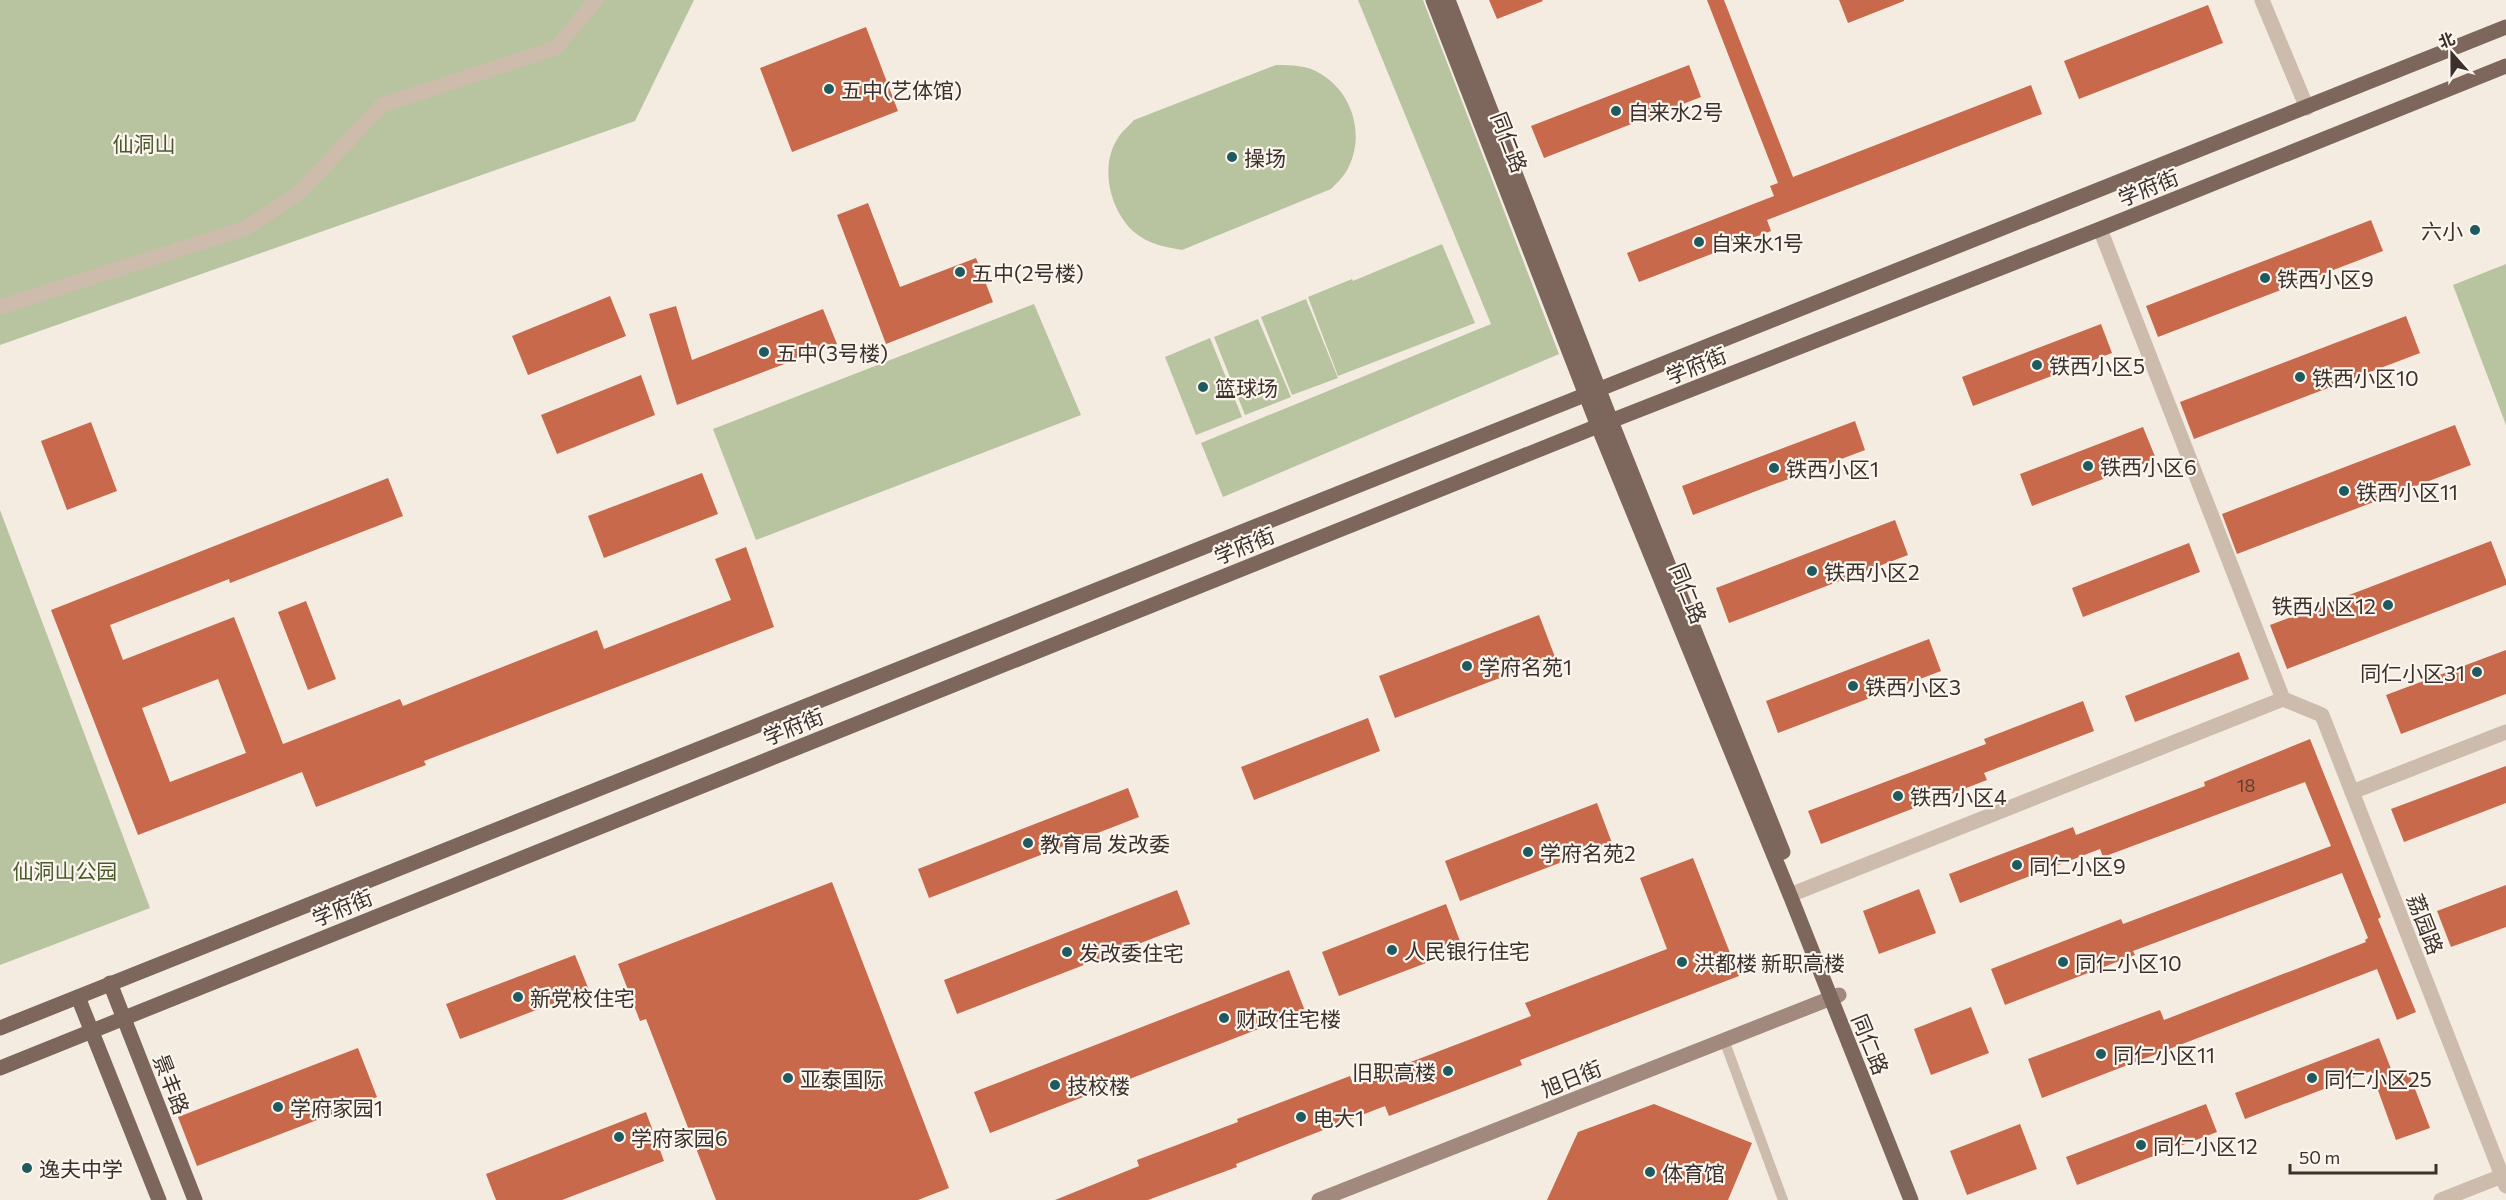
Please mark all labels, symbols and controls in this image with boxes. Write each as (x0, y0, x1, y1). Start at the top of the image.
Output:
north arrow (2422, 24, 2482, 84)
text: 北 (2436, 28, 2457, 51)
place label: 五中(艺体馆) (841, 77, 962, 102)
marker: 五中(艺体馆) (822, 82, 836, 96)
place label: 自来水2号 (1628, 99, 1724, 124)
marker: 自来水2号 (1609, 104, 1623, 118)
street label: 同仁路 (1487, 108, 1533, 176)
park label: 仙洞山 (113, 131, 176, 156)
place label: 操场 (1244, 145, 1286, 170)
marker: 操场 (1225, 150, 1239, 164)
street label: 学府街 (2114, 164, 2182, 210)
place label: 六小 (2421, 218, 2463, 243)
marker: 六小 (2468, 223, 2482, 237)
place label: 自来水1号 (1711, 230, 1804, 255)
marker: 自来水1号 (1692, 235, 1706, 249)
place label: 五中(2号楼) (972, 260, 1084, 285)
marker: 五中(2号楼) (953, 265, 967, 279)
place label: 铁西小区9 (2277, 266, 2374, 291)
marker: 铁西小区9 (2258, 271, 2272, 285)
place label: 五中(3号楼) (776, 340, 888, 365)
street label: 学府街 (1662, 342, 1730, 388)
marker: 五中(3号楼) (757, 345, 771, 359)
place label: 铁西小区5 (2049, 353, 2145, 378)
marker: 铁西小区5 (2030, 358, 2044, 372)
place label: 铁西小区10 (2312, 365, 2419, 390)
marker: 铁西小区10 (2293, 370, 2307, 384)
place label: 篮球场 (1215, 375, 1278, 400)
marker: 篮球场 (1196, 380, 1210, 394)
place label: 铁西小区6 (2100, 454, 2197, 479)
place label: 铁西小区1 (1786, 456, 1879, 481)
marker: 铁西小区6 (2081, 459, 2095, 473)
marker: 铁西小区1 (1767, 461, 1781, 475)
place label: 铁西小区11 (2356, 479, 2458, 504)
marker: 铁西小区11 (2337, 484, 2351, 498)
street label: 学府街 (1210, 522, 1278, 568)
street label: 同仁路 (1666, 559, 1712, 627)
place label: 铁西小区2 (1824, 559, 1920, 584)
marker: 铁西小区2 (1805, 564, 1819, 578)
place label: 铁西小区12 (2271, 593, 2376, 618)
marker: 铁西小区12 (2381, 598, 2395, 612)
place label: 学府名苑1 (1479, 654, 1572, 679)
marker: 学府名苑1 (1460, 659, 1474, 673)
place label: 同仁小区31 (2360, 660, 2465, 685)
marker: 同仁小区31 (2470, 665, 2484, 679)
place label: 铁西小区3 (1865, 674, 1961, 699)
marker: 铁西小区3 (1846, 679, 1860, 693)
street label: 学府街 (759, 703, 827, 749)
house number: 18 (2237, 774, 2255, 796)
place label: 铁西小区4 (1910, 784, 2007, 809)
marker: 铁西小区4 (1891, 789, 1905, 803)
place label: 教育局 发改委 (1040, 831, 1170, 856)
marker: 教育局 发改委 (1021, 836, 1035, 850)
place label: 学府名苑2 (1540, 840, 1636, 865)
marker: 学府名苑2 (1521, 845, 1535, 859)
place label: 同仁小区9 (2029, 853, 2126, 878)
park label: 仙洞山公园 (13, 858, 118, 883)
marker: 同仁小区9 (2010, 858, 2024, 872)
street label: 学府街 (308, 884, 376, 930)
street label: 荔园路 (2403, 890, 2449, 958)
place label: 人民银行住宅 (1404, 938, 1530, 963)
place label: 发改委住宅 (1079, 940, 1184, 965)
marker: 人民银行住宅 (1385, 943, 1399, 957)
marker: 发改委住宅 (1060, 945, 1074, 959)
place label: 洪都楼 新职高楼 (1694, 950, 1845, 975)
place label: 同仁小区10 (2075, 950, 2182, 975)
marker: 洪都楼 新职高楼 (1675, 955, 1689, 969)
marker: 同仁小区10 (2056, 955, 2070, 969)
place label: 新党校住宅 (530, 985, 635, 1010)
marker: 新党校住宅 (511, 990, 525, 1004)
place label: 财政住宅楼 (1236, 1006, 1341, 1031)
street label: 同仁路 (1848, 1010, 1894, 1078)
marker: 财政住宅楼 (1217, 1011, 1231, 1025)
place label: 同仁小区11 (2113, 1042, 2215, 1067)
marker: 同仁小区11 (2094, 1047, 2108, 1061)
street label: 景丰路 (149, 1050, 195, 1118)
street label: 旭日街 (1537, 1055, 1605, 1101)
place label: 旧职高楼 (1352, 1059, 1436, 1084)
marker: 旧职高楼 (1441, 1064, 1455, 1078)
place label: 亚泰国际 (800, 1066, 884, 1091)
place label: 同仁小区25 (2324, 1066, 2432, 1091)
marker: 亚泰国际 (781, 1071, 795, 1085)
marker: 同仁小区25 (2305, 1071, 2319, 1085)
place label: 技校楼 (1067, 1073, 1130, 1098)
marker: 技校楼 (1048, 1078, 1062, 1092)
place label: 学府家园1 (290, 1095, 383, 1120)
marker: 学府家园1 (271, 1100, 285, 1114)
place label: 电大1 (1313, 1105, 1364, 1130)
marker: 电大1 (1294, 1110, 1308, 1124)
place label: 学府家园6 (631, 1125, 728, 1150)
marker: 学府家园6 (612, 1130, 626, 1144)
place label: 同仁小区12 (2153, 1133, 2258, 1158)
scale bar (2290, 1137, 2436, 1175)
marker: 同仁小区12 (2134, 1138, 2148, 1152)
text: 50 m (2299, 1146, 2340, 1168)
place label: 逸夫中学 (39, 1156, 123, 1181)
place label: 体育馆 (1662, 1160, 1725, 1185)
marker: 逸夫中学 (20, 1161, 34, 1175)
marker: 体育馆 (1643, 1165, 1657, 1179)

